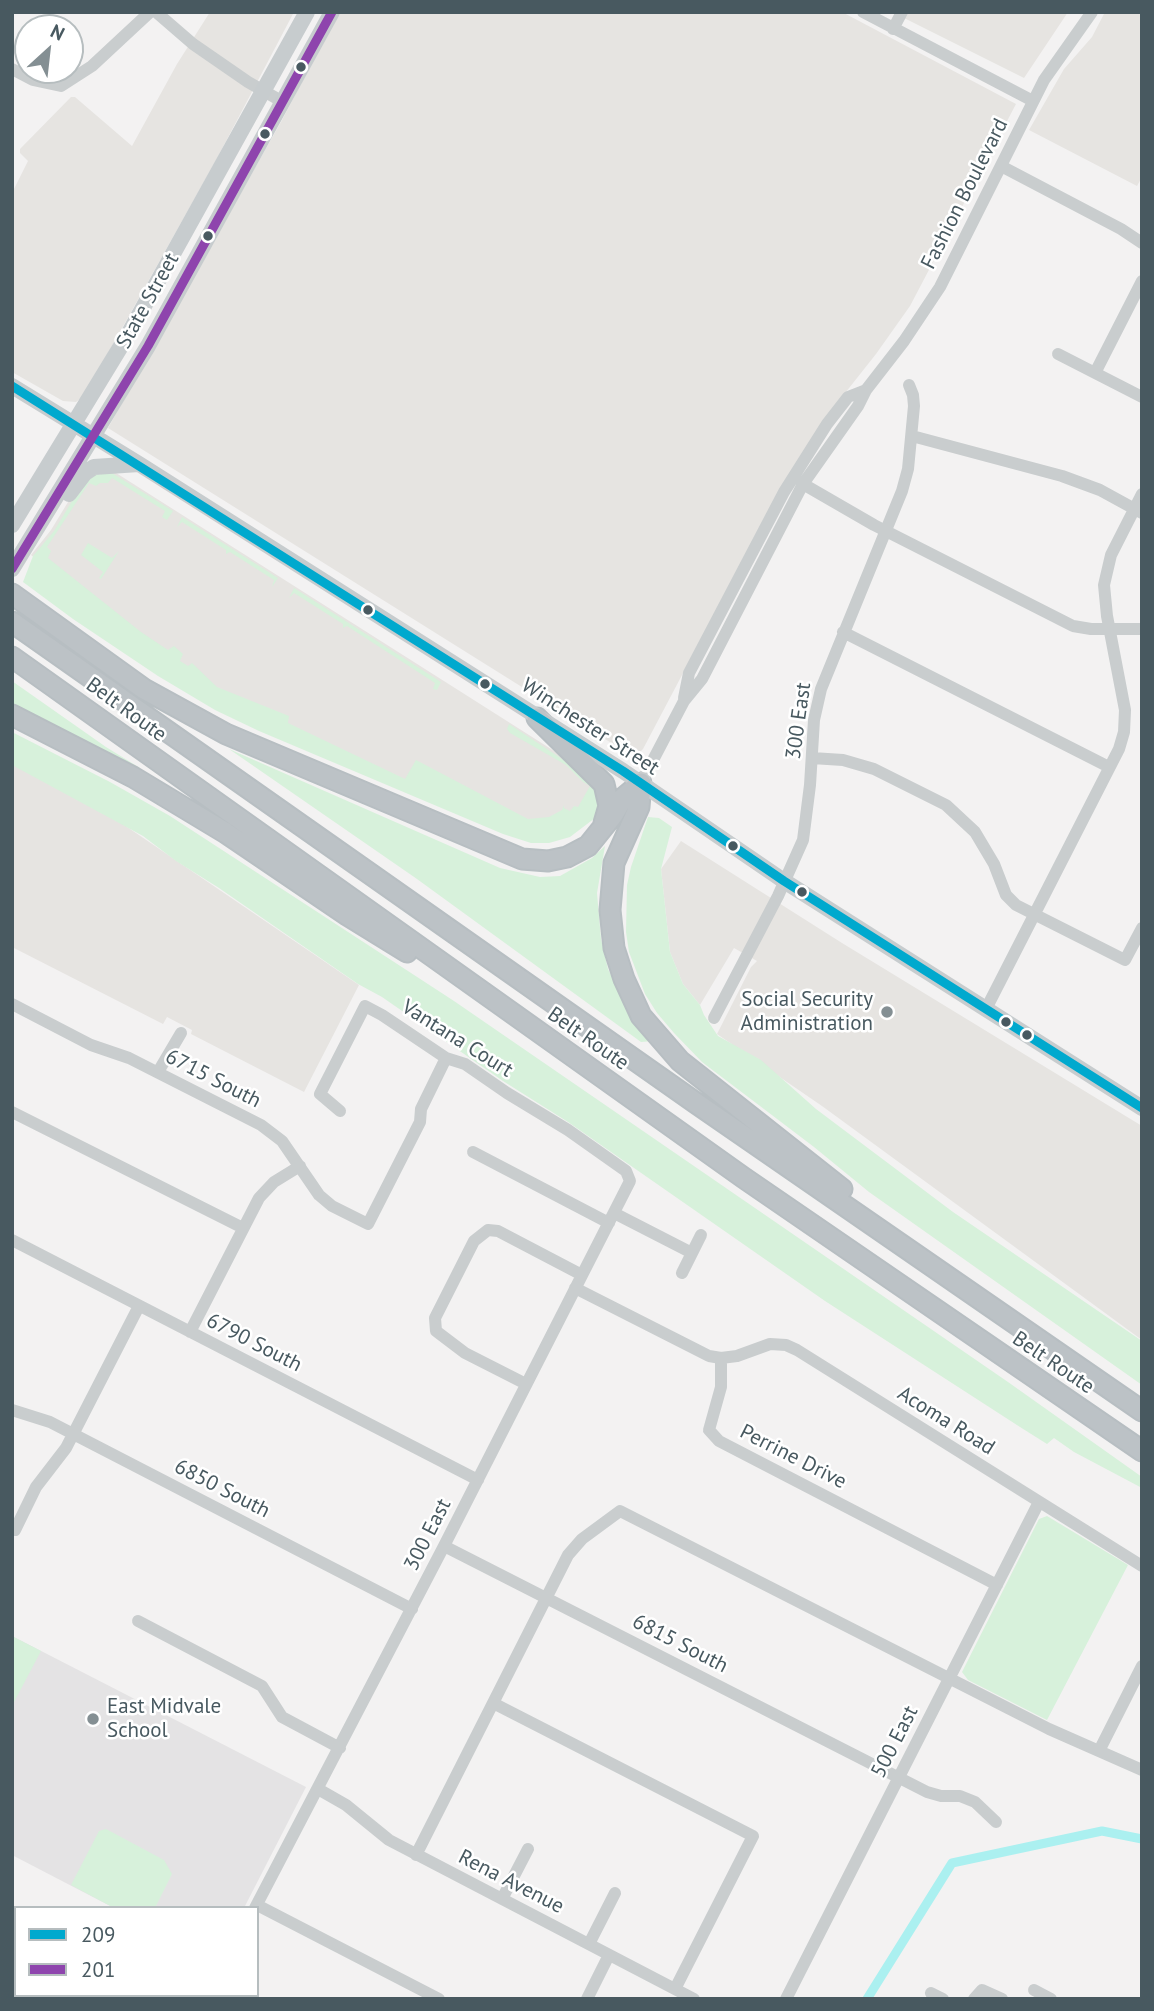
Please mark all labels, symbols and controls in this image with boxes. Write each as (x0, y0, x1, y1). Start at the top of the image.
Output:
north arrow (14, 14, 84, 84)
text: N (47, 19, 69, 46)
unlabelled marker (294, 60, 308, 74)
street label: Fashion Boulevard (916, 114, 1014, 274)
unlabelled marker (258, 127, 272, 141)
unlabelled marker (201, 229, 215, 243)
street label: State Street (111, 249, 185, 353)
unlabelled marker (361, 603, 375, 617)
street label: Belt Route (81, 672, 171, 748)
street label: Winchester Street (517, 673, 663, 781)
unlabelled marker (478, 677, 492, 691)
street label: 300 East (781, 681, 817, 761)
unlabelled marker (726, 839, 740, 853)
unlabelled marker (795, 885, 809, 899)
place label: Social Security Administration (741, 987, 873, 1037)
street label: Vantana Court (397, 995, 517, 1083)
street label: Belt Route (543, 1002, 633, 1076)
marker: Social Security Administration (879, 1004, 895, 1020)
unlabelled marker (999, 1015, 1013, 1029)
unlabelled marker (1020, 1028, 1034, 1042)
street label: 6715 South (161, 1044, 265, 1114)
street label: 6790 South (202, 1308, 306, 1378)
street label: Belt Route (1007, 1326, 1099, 1400)
street label: Acoma Road (893, 1381, 999, 1461)
street label: Perrine Drive (735, 1419, 851, 1495)
street label: 6850 South (170, 1454, 274, 1524)
street label: 300 East (399, 1495, 457, 1575)
street label: 6815 South (628, 1609, 732, 1679)
place label: East Midvale School (107, 1694, 221, 1744)
street label: 500 East (866, 1702, 924, 1782)
marker: East Midvale School (85, 1711, 101, 1727)
street label: Rena Avenue (454, 1845, 568, 1919)
legend (14, 1906, 259, 1997)
text: 209 (81, 1921, 115, 1948)
text: 201 (81, 1956, 115, 1983)

